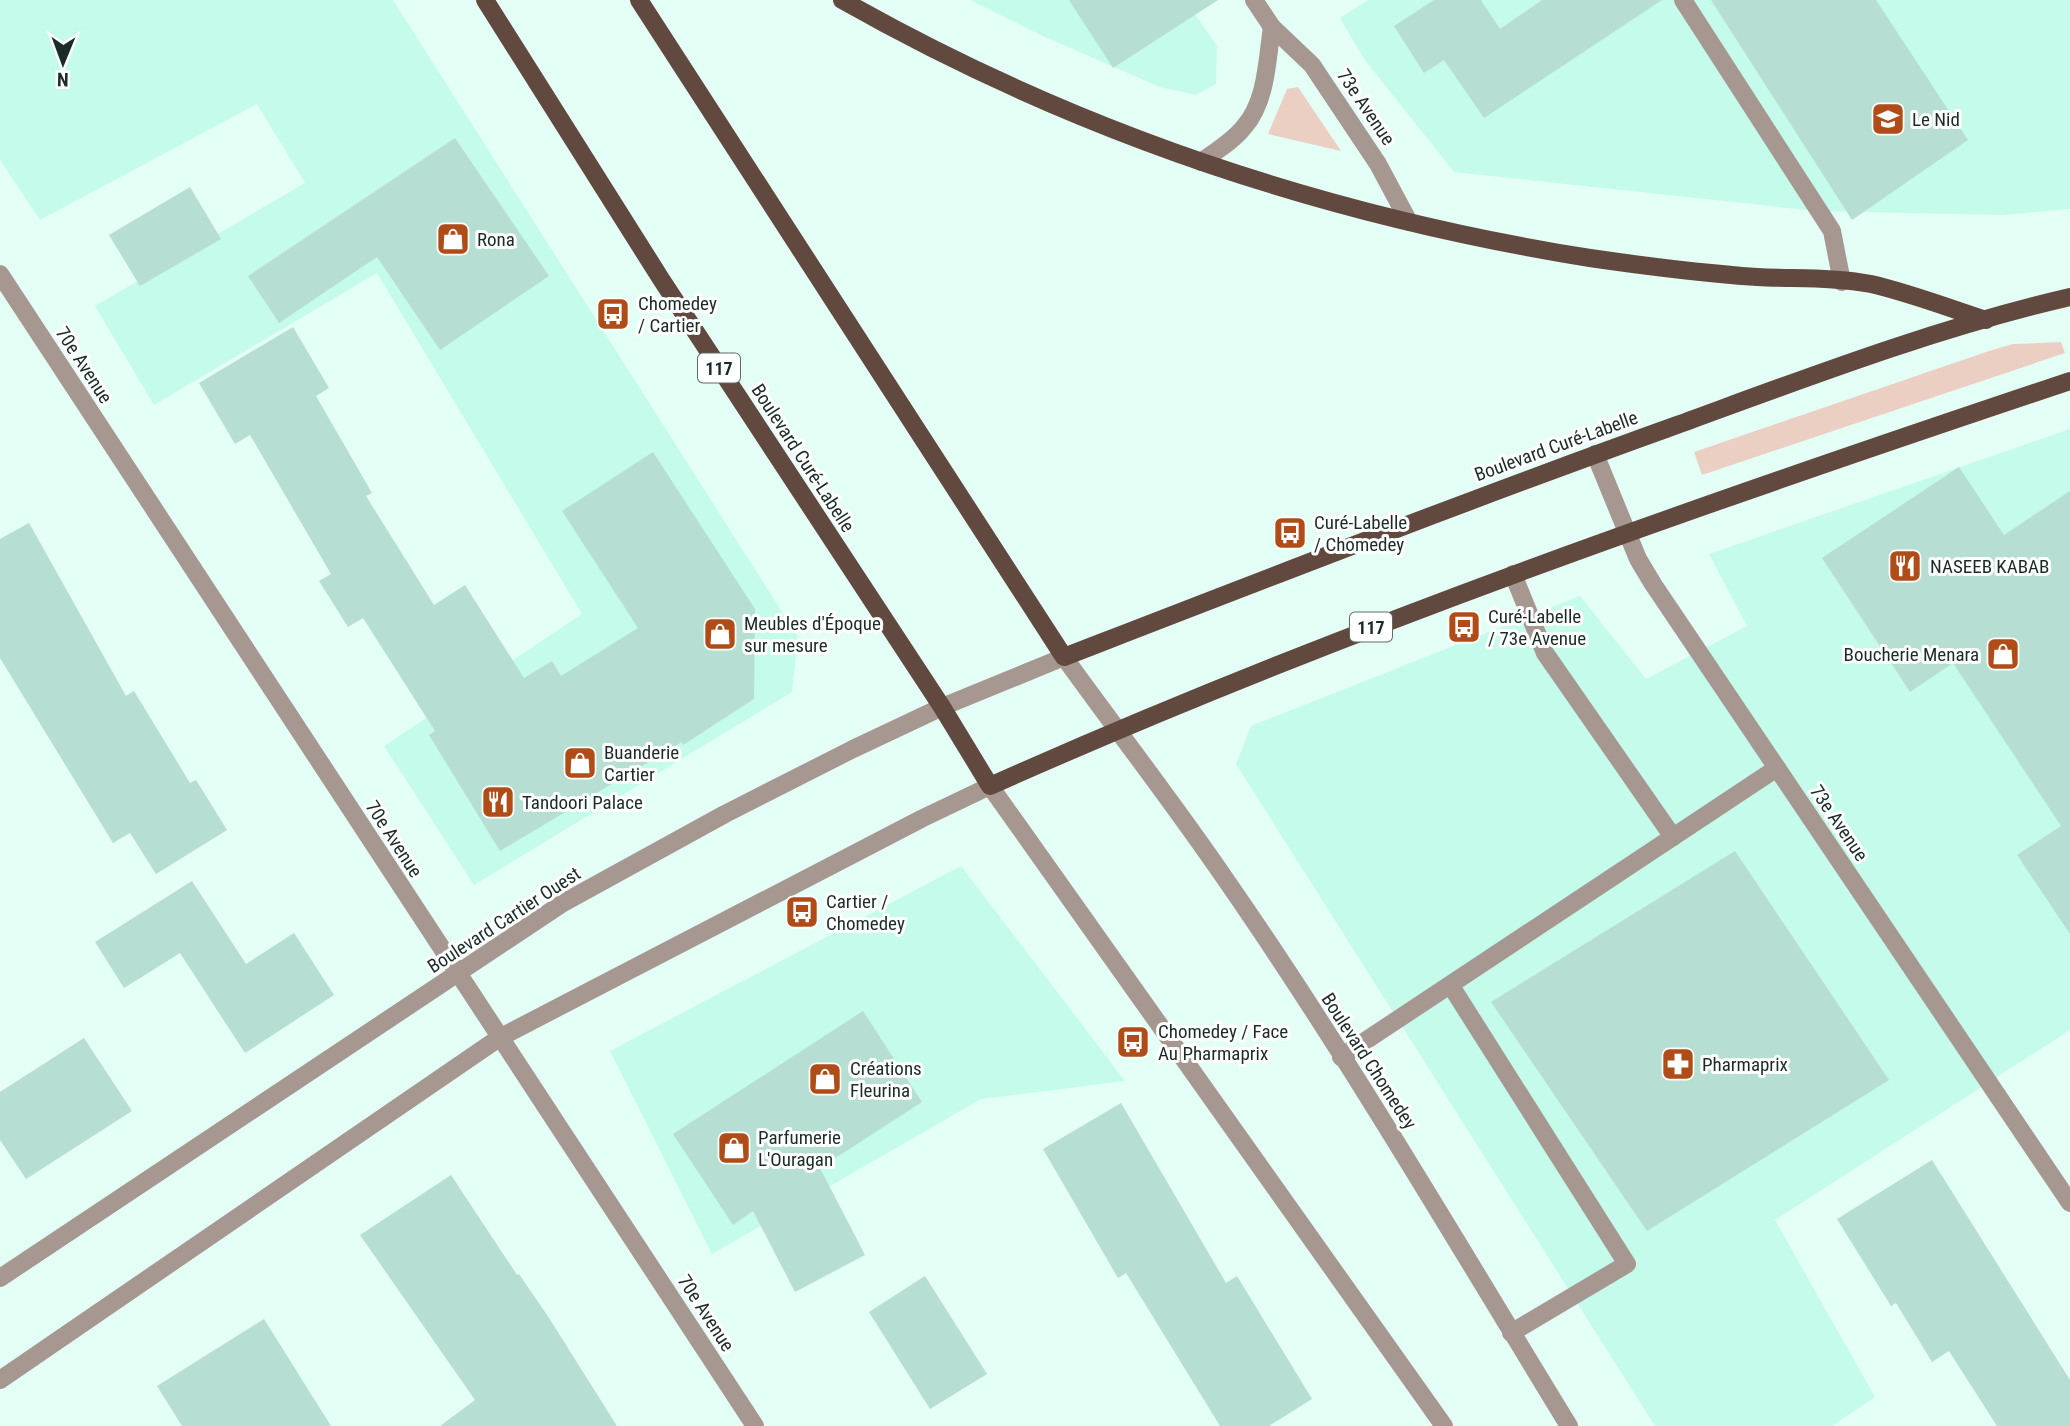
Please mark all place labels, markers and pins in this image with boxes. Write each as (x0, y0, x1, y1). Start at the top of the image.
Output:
school or university icon: Le Nid (1869, 100, 1907, 138)
place label: Le Nid (1912, 108, 1960, 131)
shop icon: Rona (434, 220, 472, 258)
place label: Rona (477, 228, 515, 251)
place label: Chomedey / Cartier (638, 292, 717, 337)
bus stop icon: Chomedey / Cartier (594, 295, 632, 333)
place label: Curé-Labelle / Chomedey (1314, 511, 1407, 556)
bus stop icon: Curé-Labelle / Chomedey (1271, 514, 1309, 552)
restaurant icon: NASEEB KABAB (1886, 547, 1924, 585)
place label: NASEEB KABAB (1930, 555, 2049, 578)
place label: Curé-Labelle / 73e Avenue (1488, 605, 1586, 650)
bus stop icon: Curé-Labelle / 73e Avenue (1445, 608, 1483, 646)
place label: Meubles d'Époque sur mesure (744, 612, 881, 657)
shop icon: Meubles d'Époque sur mesure (701, 615, 739, 653)
shop icon: Boucherie Menara (1984, 635, 2022, 673)
place label: Boucherie Menara (1844, 643, 1979, 666)
place label: Buanderie Cartier (604, 741, 679, 786)
shop icon: Buanderie Cartier (561, 744, 599, 782)
restaurant icon: Tandoori Palace (479, 783, 517, 821)
place label: Tandoori Palace (522, 791, 643, 814)
place label: Cartier / Chomedey (826, 890, 905, 935)
bus stop icon: Cartier / Chomedey (783, 893, 821, 931)
place label: Chomedey / Face Au Pharmaprix (1158, 1020, 1288, 1065)
bus stop icon: Chomedey / Face Au Pharmaprix (1114, 1023, 1152, 1061)
pharmacy icon: Pharmaprix (1659, 1045, 1697, 1083)
place label: Pharmaprix (1702, 1053, 1788, 1076)
place label: Créations Fleurina (850, 1057, 922, 1102)
shop icon: Créations Fleurina (806, 1060, 844, 1098)
place label: Parfumerie L'Ouragan (758, 1126, 841, 1171)
shop icon: Parfumerie L'Ouragan (715, 1129, 753, 1167)

